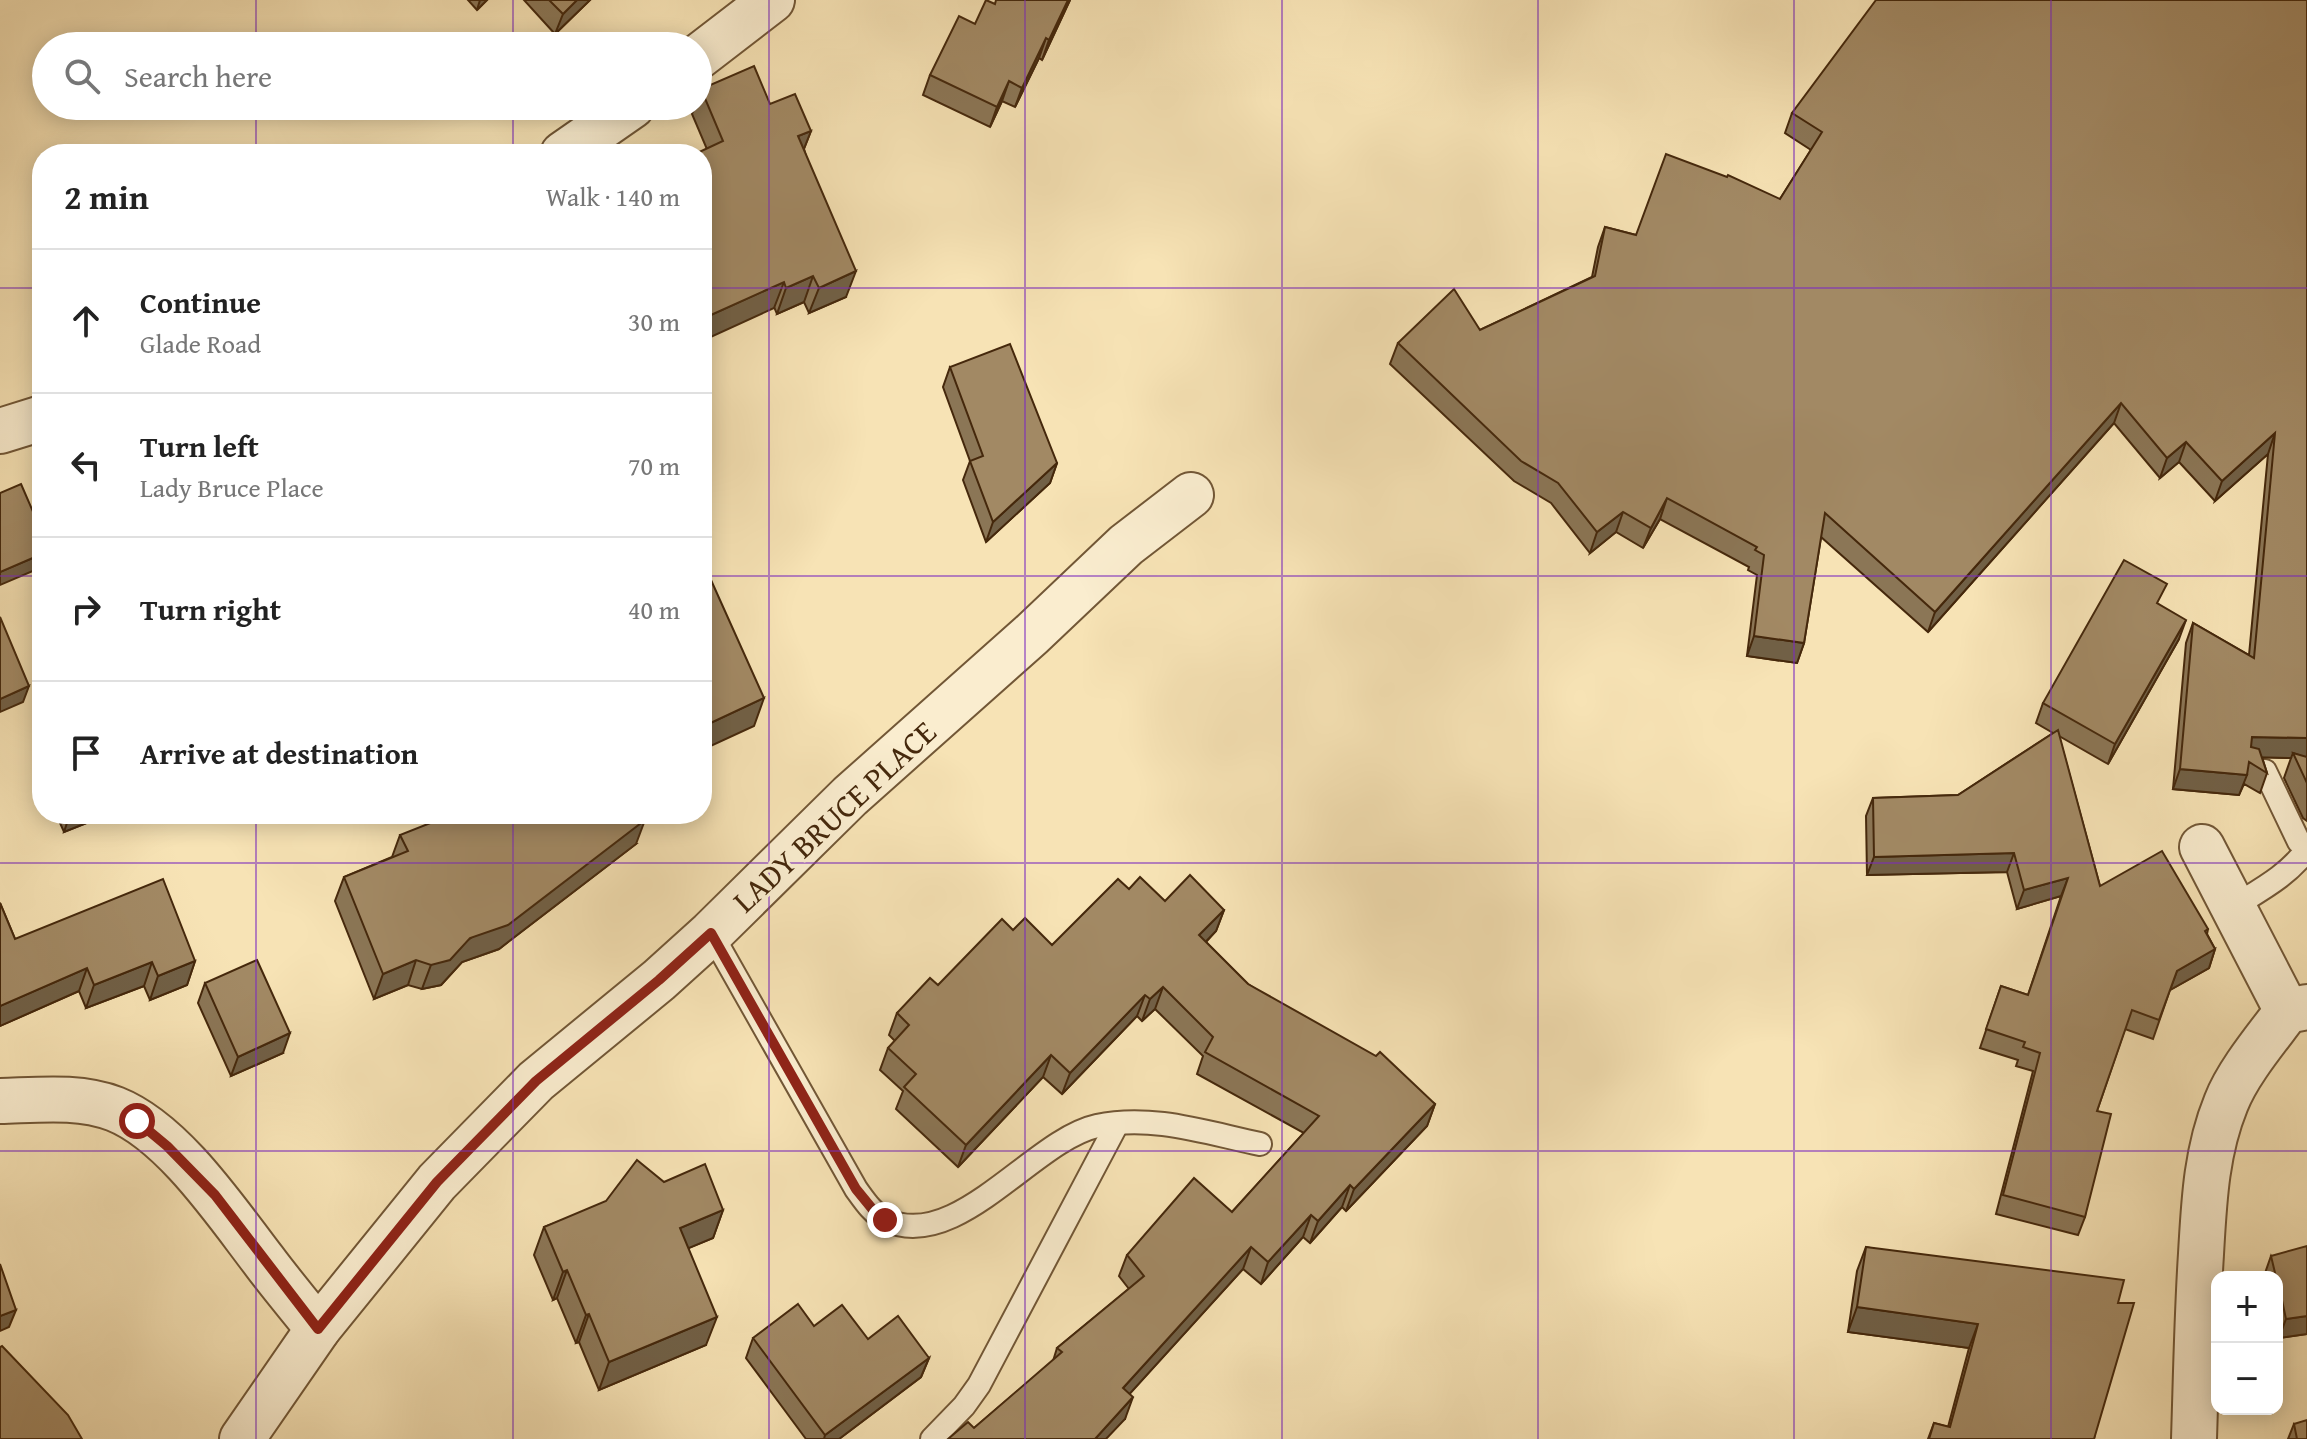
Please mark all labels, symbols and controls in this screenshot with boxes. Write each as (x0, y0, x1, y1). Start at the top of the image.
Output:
search box (32, 32, 712, 120)
icon: search (60, 54, 104, 98)
text: Search here (124, 54, 272, 98)
text: 2 min (64, 172, 149, 221)
text: Walk · 140 m (546, 177, 680, 216)
text: Continue (140, 280, 261, 324)
icon: ahead (64, 299, 108, 343)
text: 30 m (628, 302, 680, 341)
text: Glade Road (140, 324, 261, 363)
text: Turn left (140, 424, 259, 468)
icon: left (64, 443, 108, 487)
text: 70 m (628, 446, 680, 485)
text: Lady Bruce Place (140, 468, 324, 507)
icon: right (64, 587, 108, 631)
text: Turn right (140, 587, 281, 631)
text: 40 m (628, 590, 680, 629)
street label: LADY BRUCE PLACE (722, 709, 946, 923)
icon: arrive (64, 731, 108, 775)
text: Arrive at destination (140, 731, 418, 775)
route start (119, 1103, 155, 1139)
route end (867, 1202, 903, 1238)
map controls (2211, 1271, 2283, 1415)
button: + (2211, 1271, 2283, 1343)
button: − (2211, 1343, 2283, 1415)

